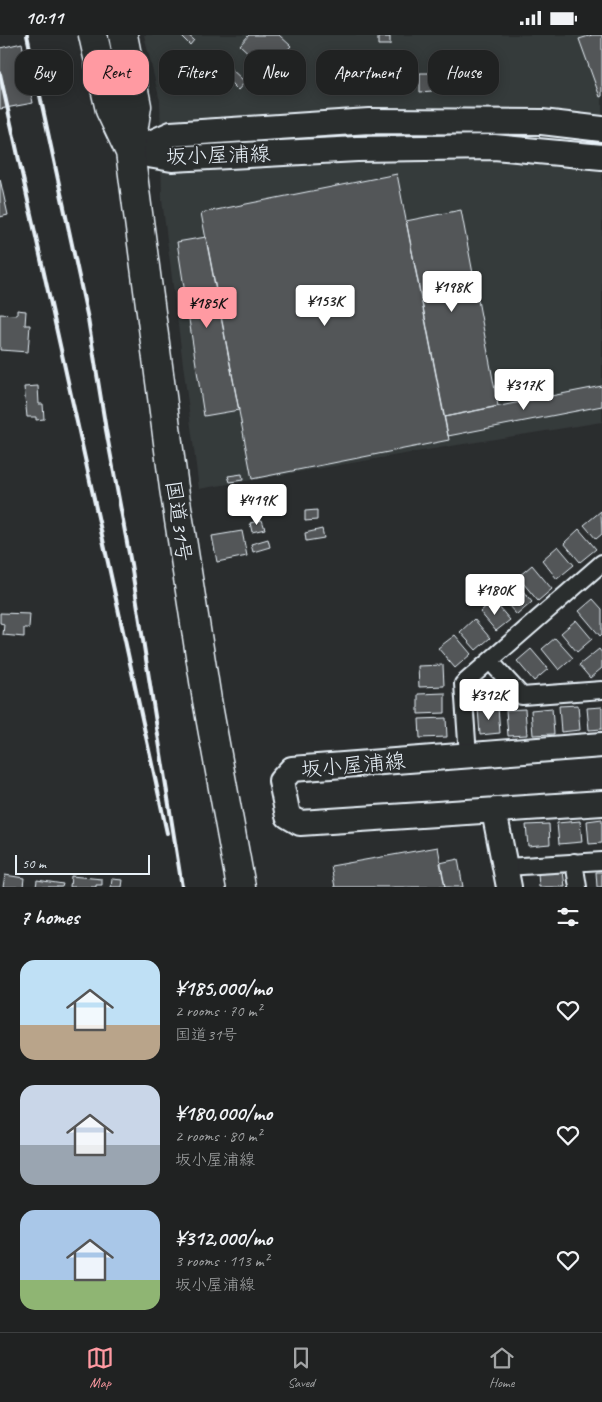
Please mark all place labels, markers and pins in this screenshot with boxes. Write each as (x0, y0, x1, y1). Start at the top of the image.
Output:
pin: ¥198K (417, 271, 487, 313)
pin: ¥153K (290, 285, 360, 327)
pin: ¥185K (172, 287, 242, 329)
pin: ¥317K (489, 369, 559, 411)
pin: ¥419K (222, 483, 292, 526)
pin: ¥180K (460, 573, 530, 616)
pin: ¥312K (454, 679, 524, 721)

